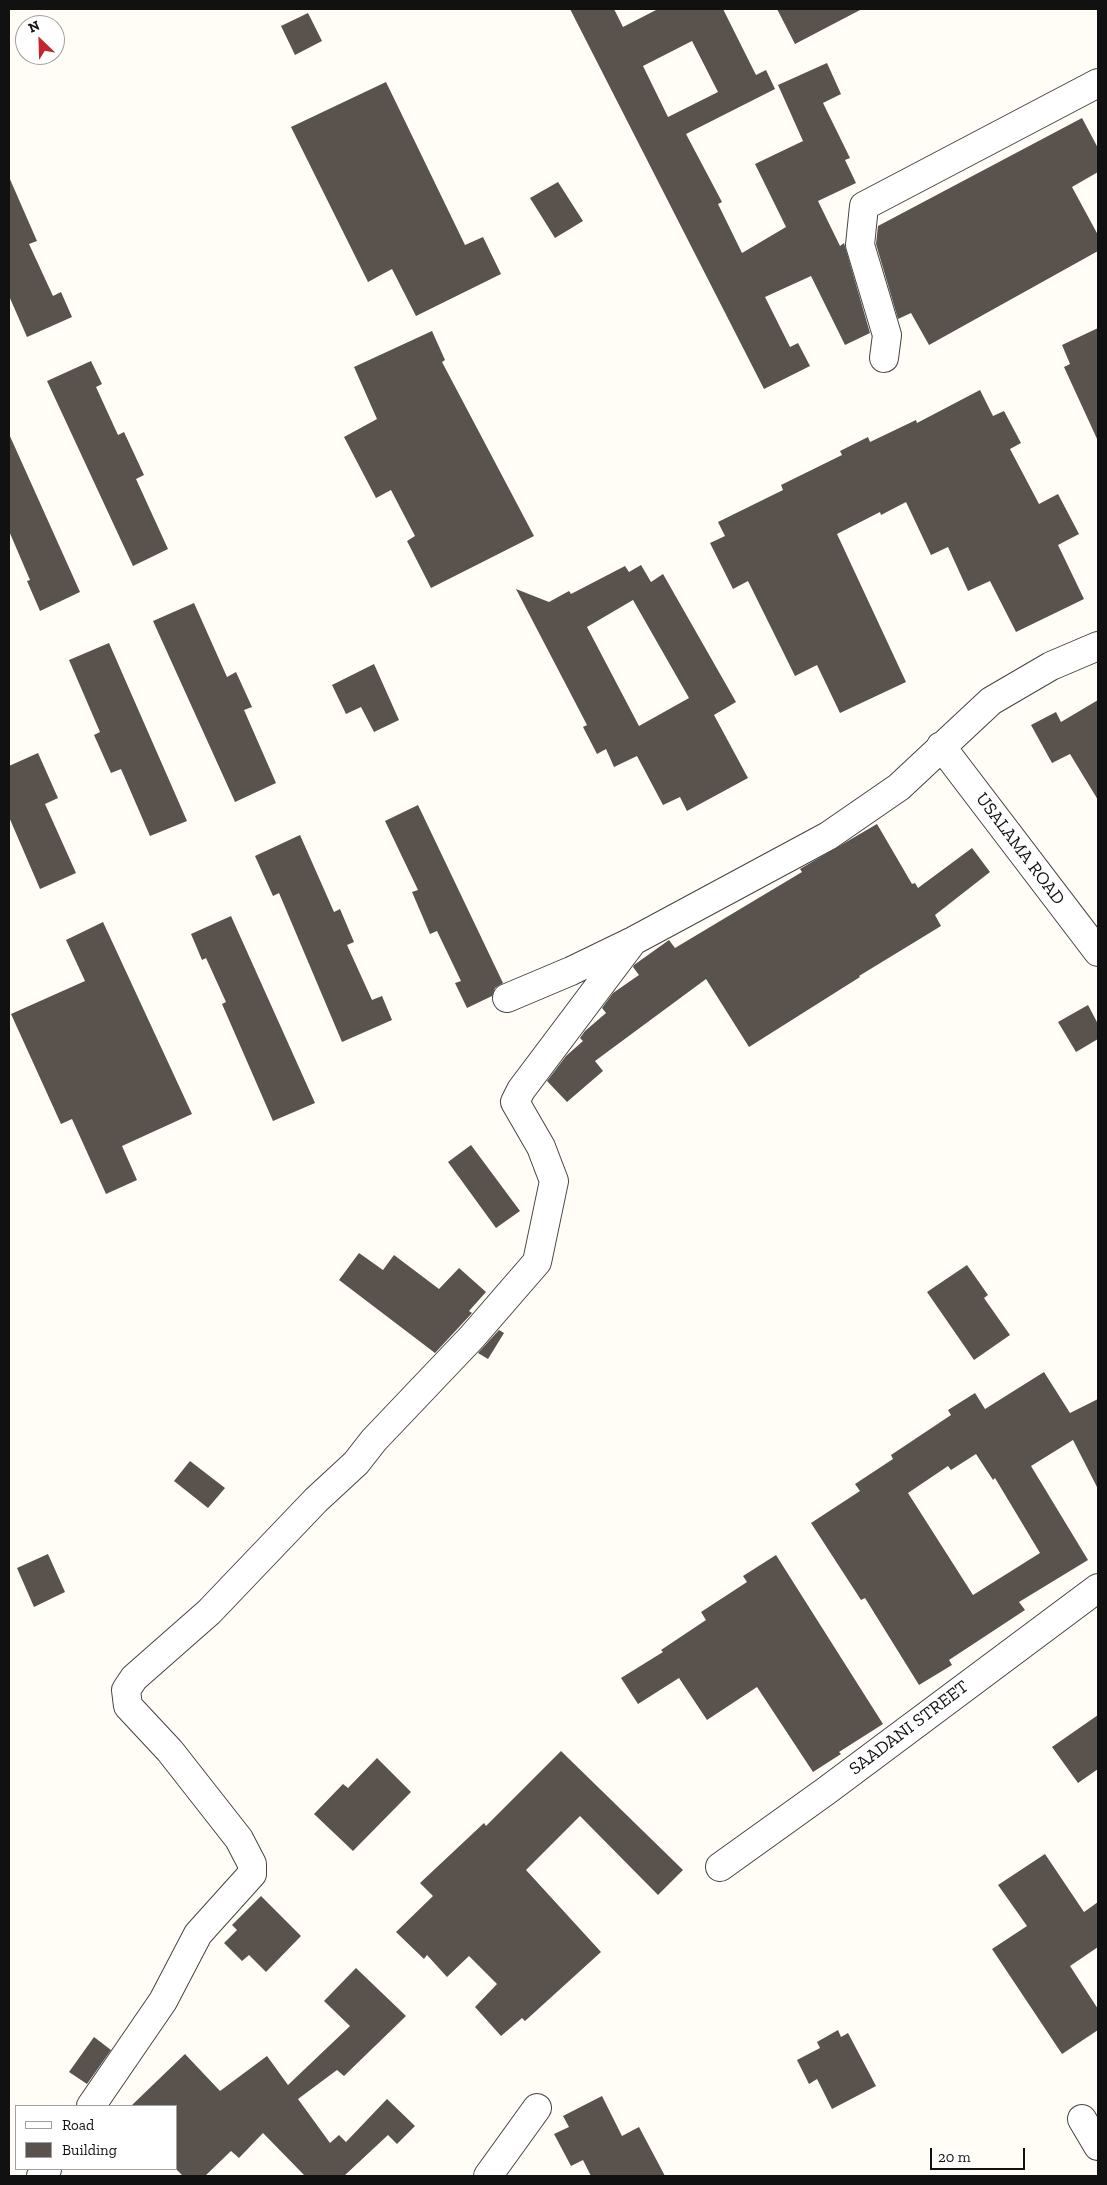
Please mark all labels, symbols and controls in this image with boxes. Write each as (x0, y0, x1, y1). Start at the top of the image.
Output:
north arrow (15, 15, 65, 65)
text: N (26, 17, 42, 37)
street label: USALAMA ROAD (971, 789, 1069, 909)
street label: SAADANI STREET (845, 1676, 973, 1780)
legend (15, 2105, 178, 2170)
text: Road (62, 2116, 94, 2134)
scale bar (932, 2138, 1027, 2170)
text: Building (62, 2141, 117, 2159)
text: 20 m (938, 2148, 971, 2166)

